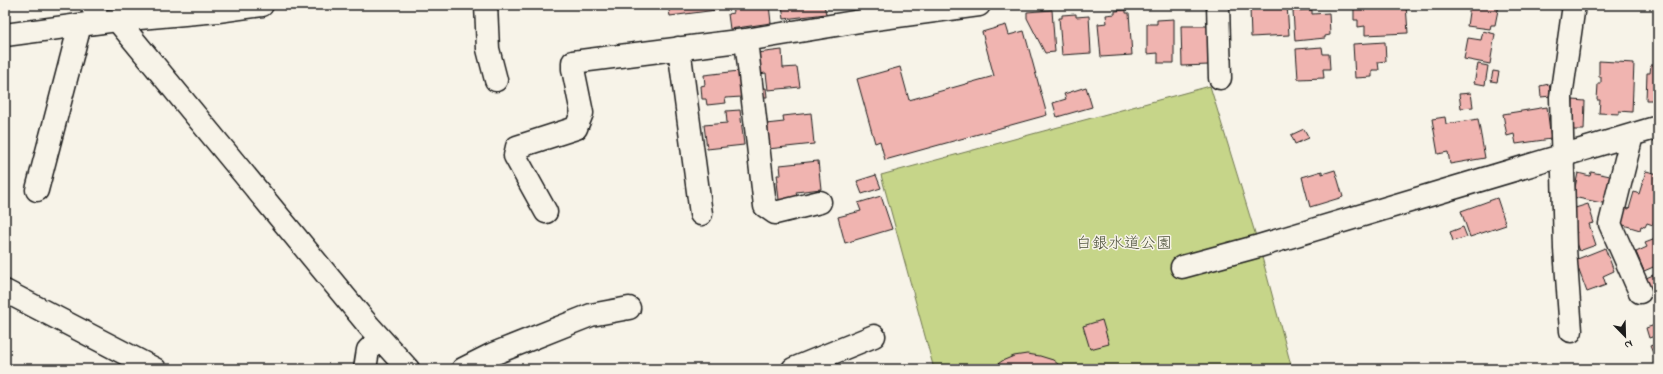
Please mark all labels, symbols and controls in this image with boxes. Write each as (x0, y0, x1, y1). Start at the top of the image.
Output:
park label: 白銀水道公園 (1076, 232, 1172, 256)
north arrow (1605, 316, 1645, 356)
text: N (1622, 335, 1635, 353)

